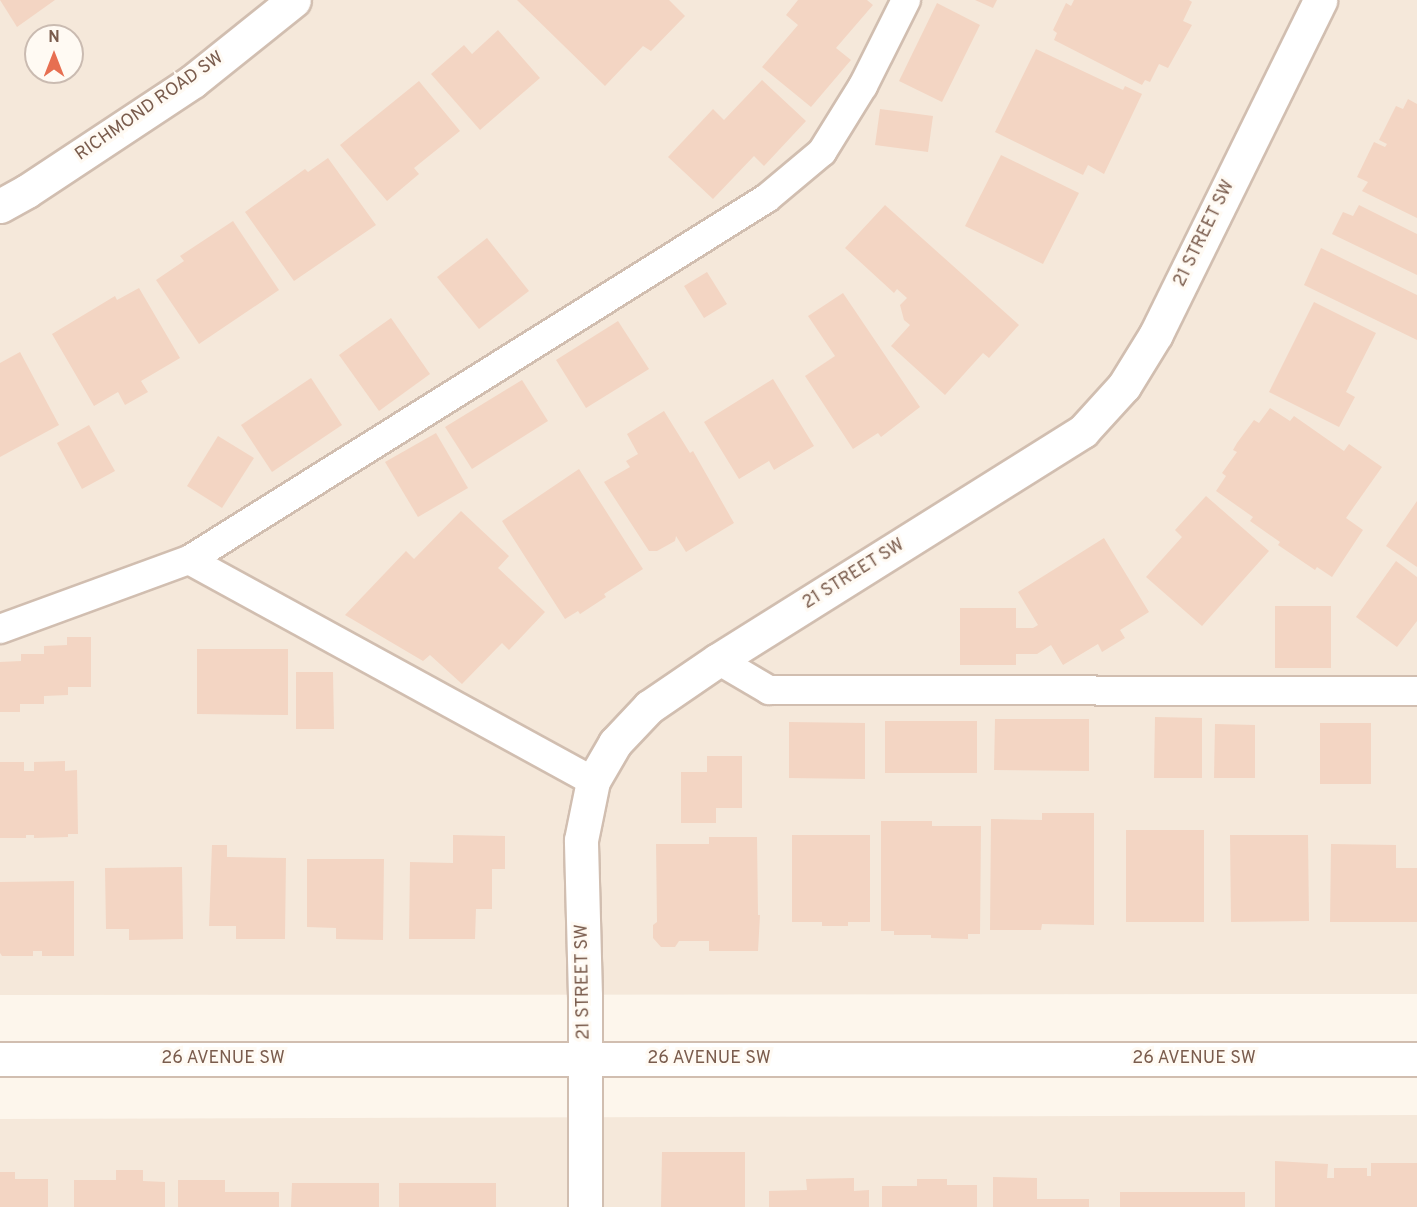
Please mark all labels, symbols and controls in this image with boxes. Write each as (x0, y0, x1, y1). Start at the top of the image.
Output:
north arrow (24, 24, 84, 84)
text: N (48, 28, 60, 48)
street label: RICHMOND ROAD SW (72, 48, 228, 166)
street label: 21 STREET SW (1170, 177, 1240, 291)
street label: 21 STREET SW (799, 535, 909, 615)
street label: 21 STREET SW (572, 924, 596, 1040)
street label: 26 AVENUE SW (161, 1048, 285, 1070)
street label: 26 AVENUE SW (647, 1048, 771, 1070)
street label: 26 AVENUE SW (1132, 1048, 1256, 1070)

